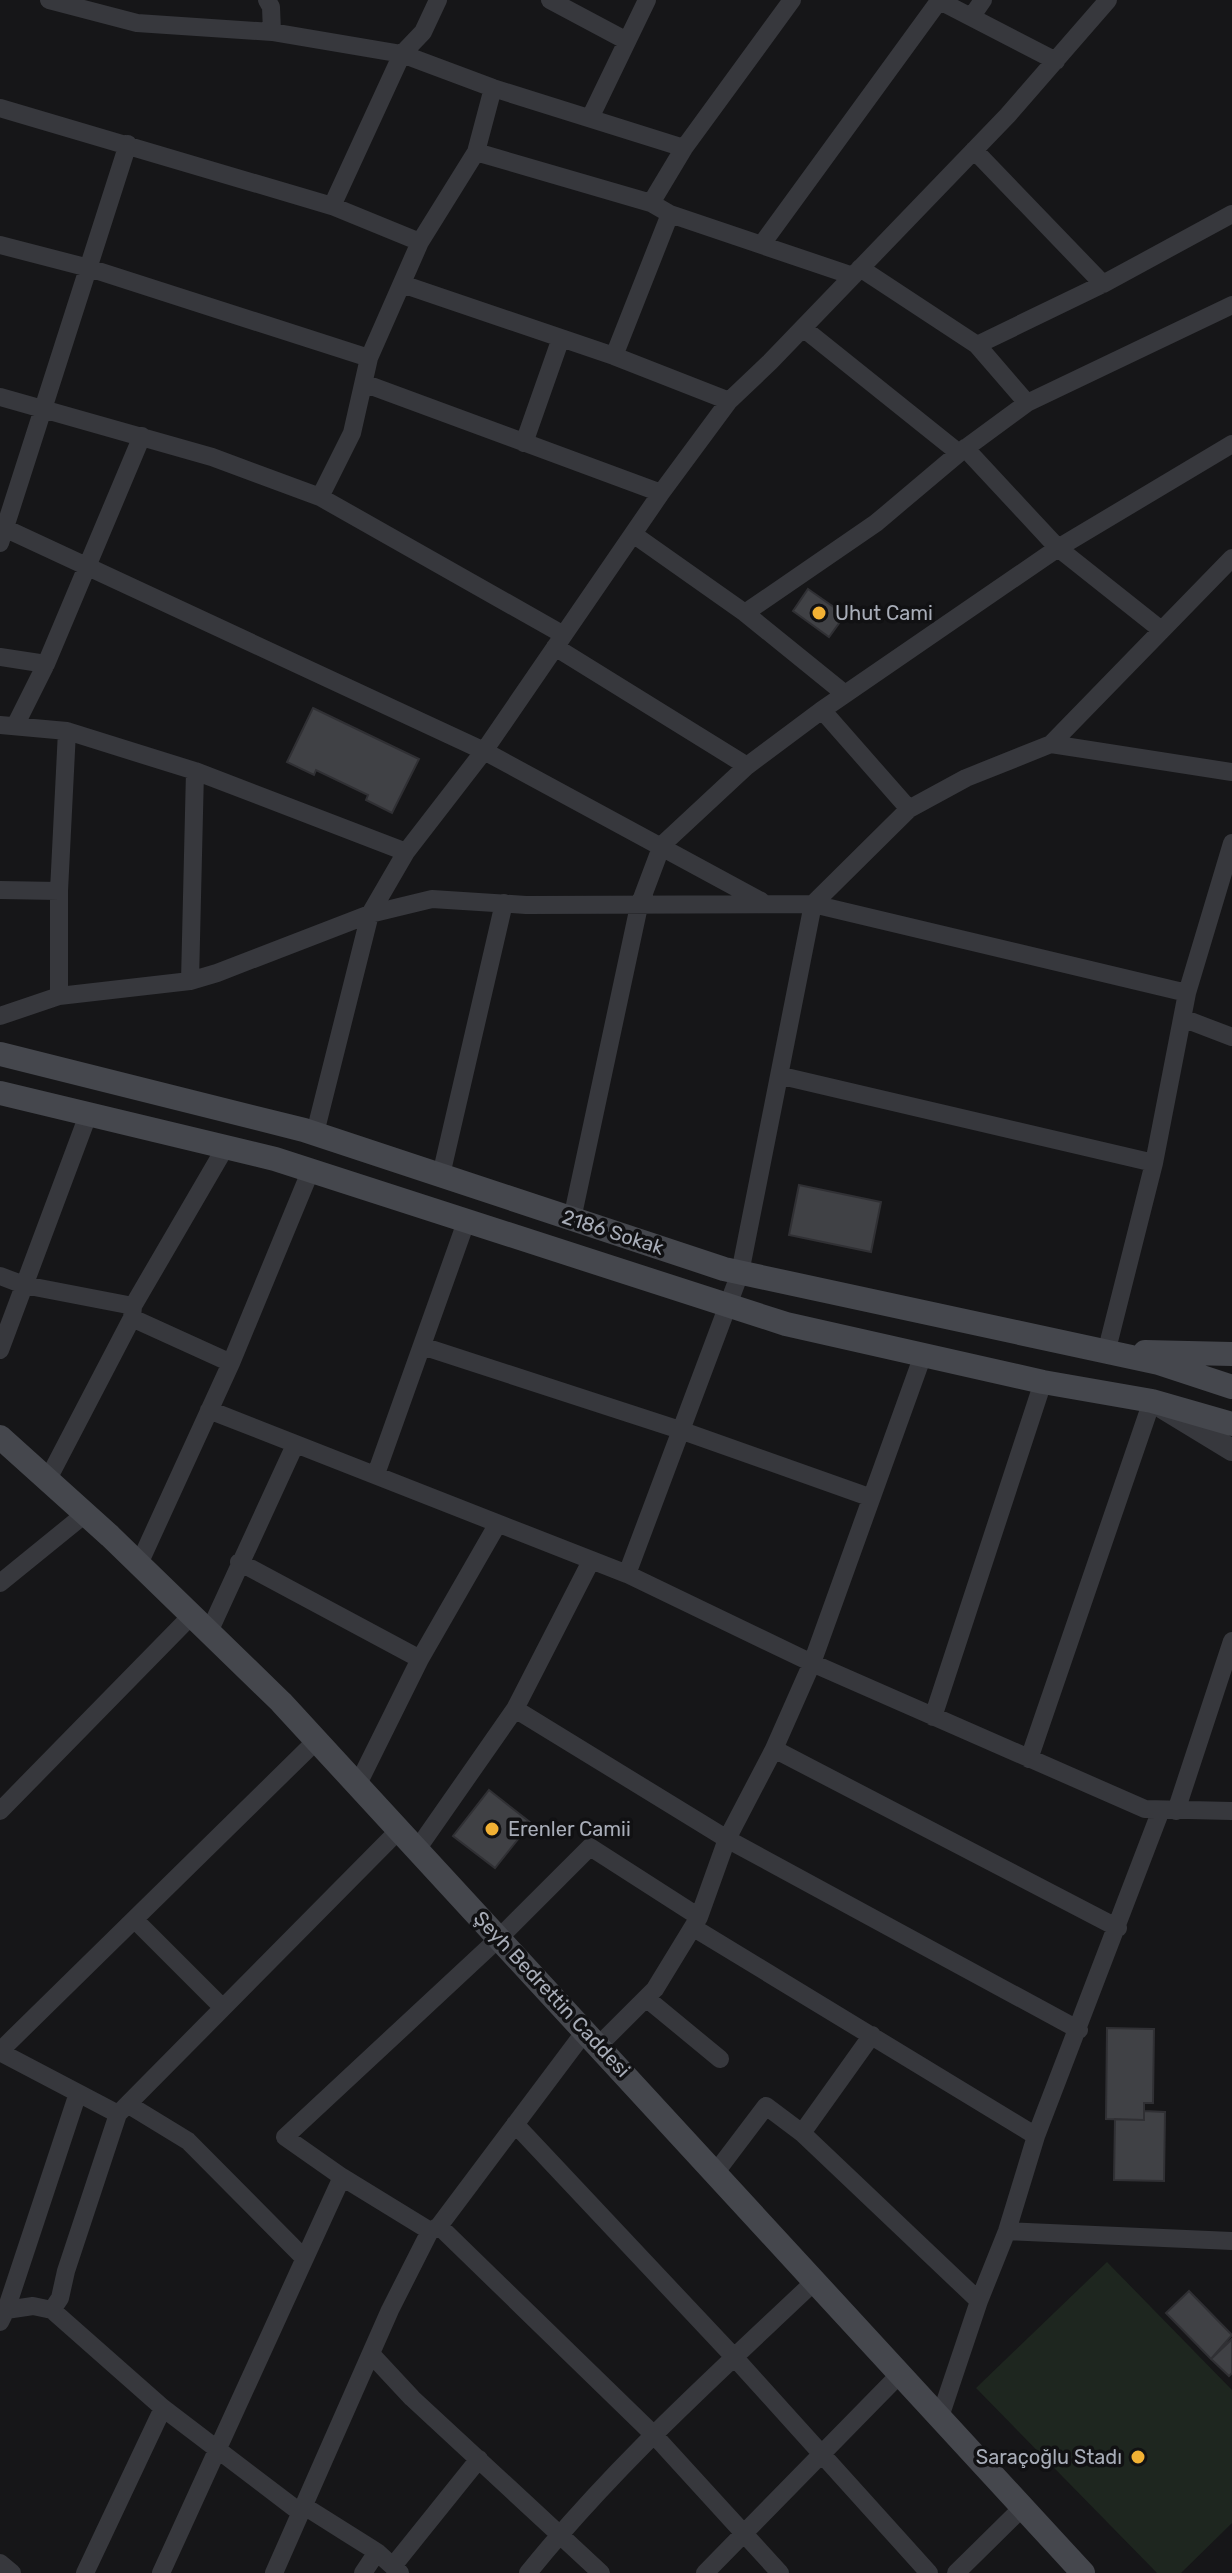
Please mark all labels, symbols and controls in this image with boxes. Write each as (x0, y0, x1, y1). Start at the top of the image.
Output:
place label: Uhut Cami (835, 601, 933, 625)
marker: Uhut Cami (810, 604, 828, 622)
street label: 2186 Sokak (559, 1204, 667, 1260)
place label: Erenler Camii (508, 1817, 631, 1841)
marker: Erenler Camii (483, 1820, 501, 1838)
street label: Şeyh Bedrettin Caddesi (469, 1906, 635, 2082)
place label: Saraçoğlu Stadı (976, 2445, 1122, 2469)
marker: Saraçoğlu Stadı (1129, 2448, 1147, 2466)

